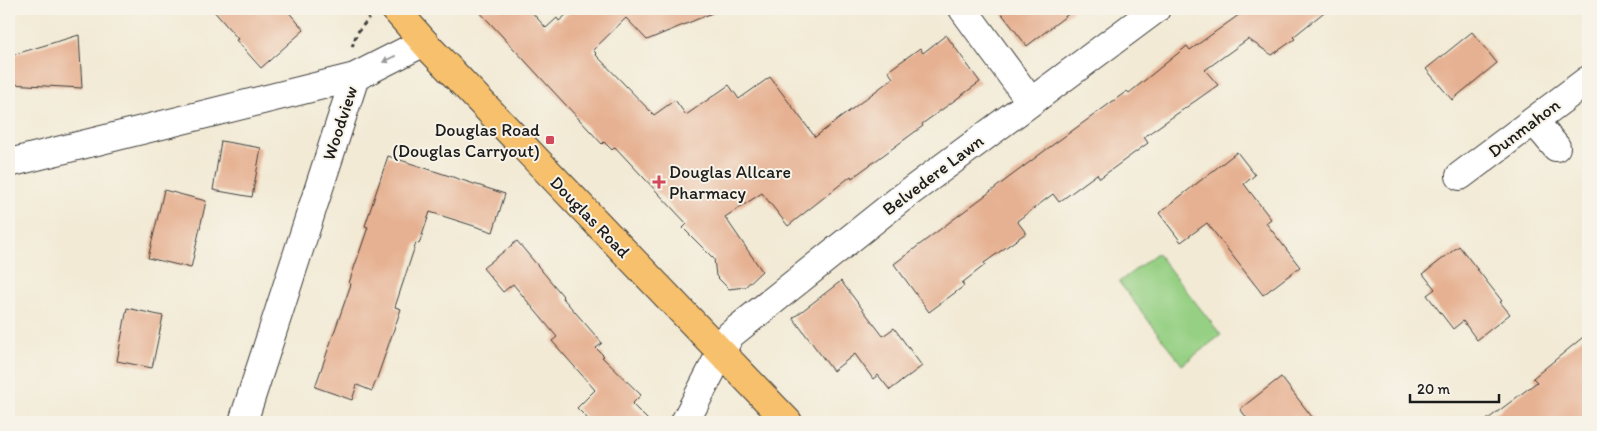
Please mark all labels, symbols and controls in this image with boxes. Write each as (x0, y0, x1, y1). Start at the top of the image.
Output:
one-way arrow (382, 55, 396, 63)
street label: Woodview (318, 83, 362, 163)
street label: Dunmahon (1484, 94, 1564, 162)
place label: Douglas Road (Douglas Carryout) (392, 119, 540, 162)
street label: Belvedere Lawn (878, 130, 988, 220)
marker: Douglas Road (Douglas Carryout) (544, 134, 556, 146)
place label: Douglas Allcare Pharmacy (669, 161, 791, 204)
street label: Douglas Road (545, 171, 635, 263)
marker: Douglas Allcare Pharmacy (653, 176, 665, 188)
scale bar (1410, 371, 1498, 403)
text: 20 m (1417, 380, 1451, 398)

